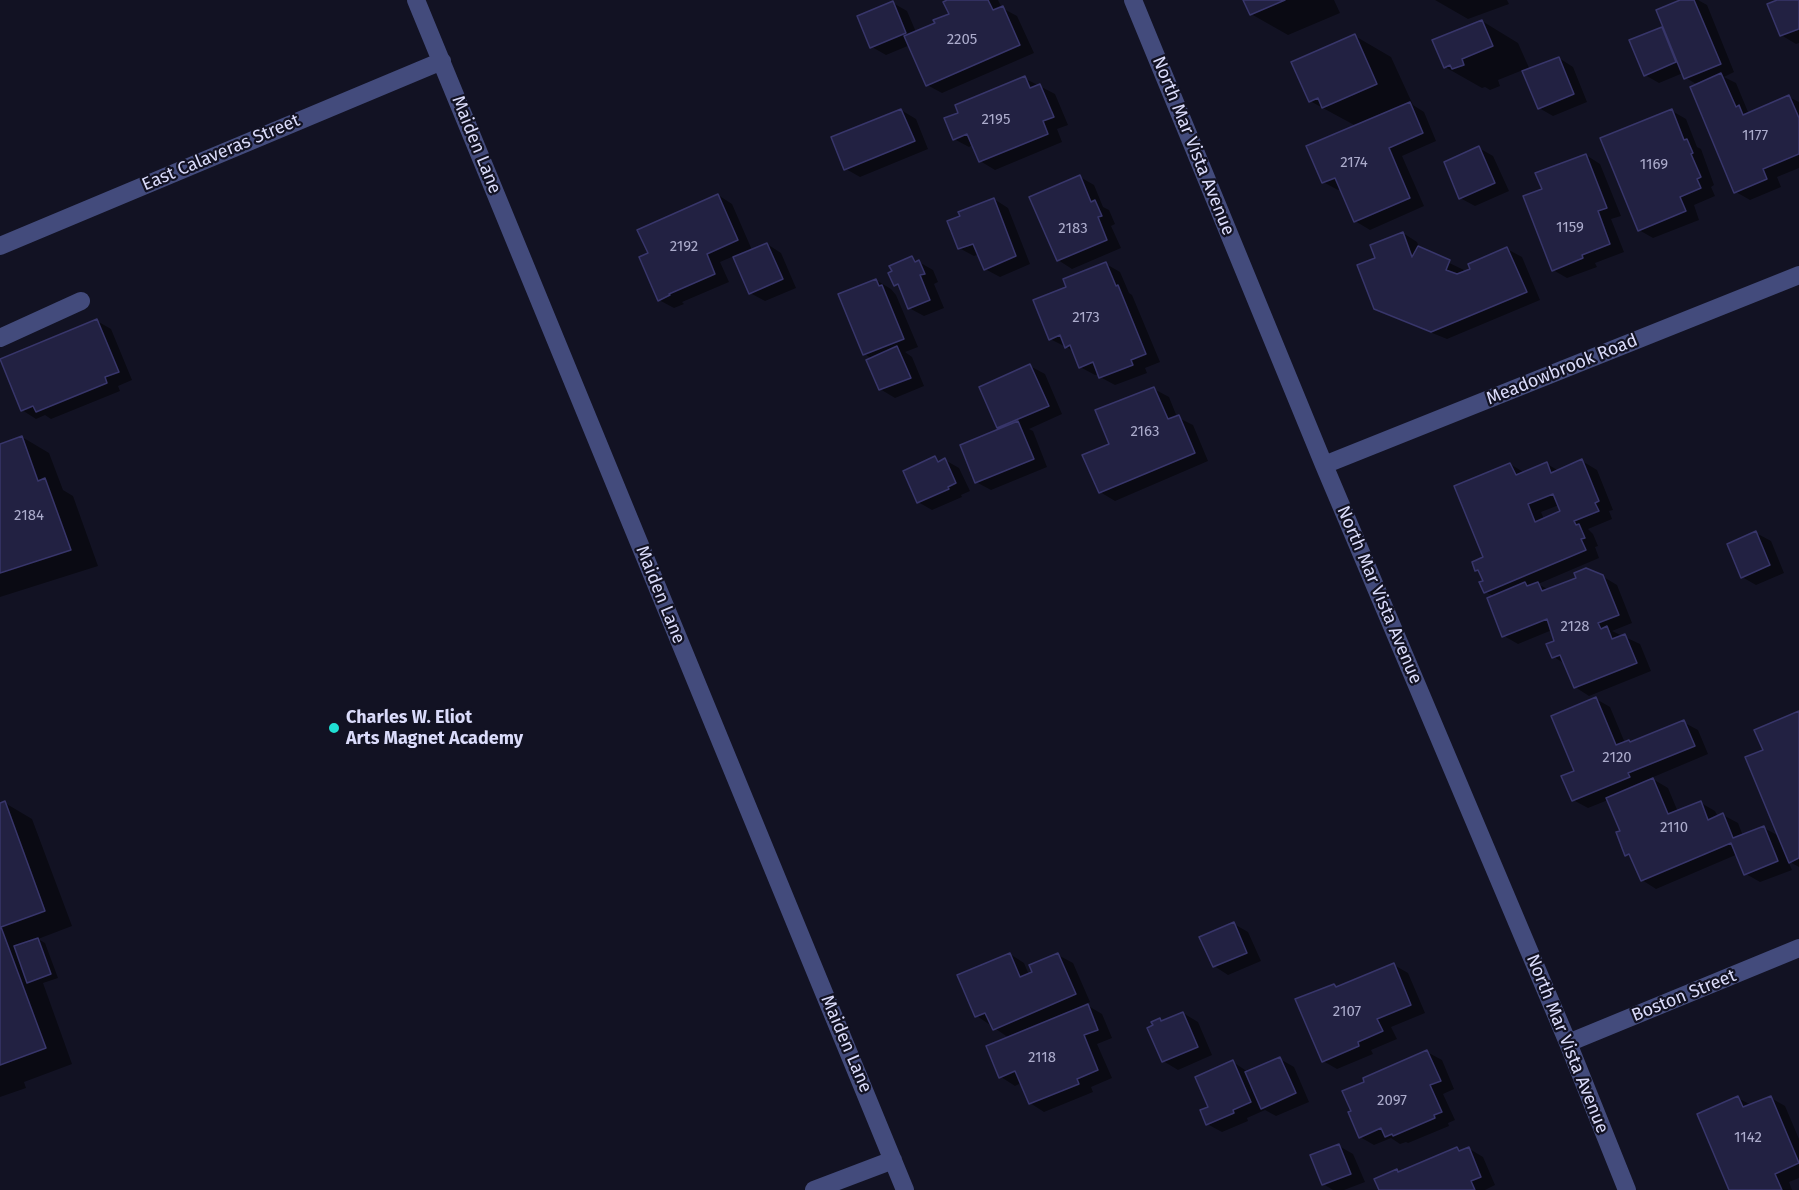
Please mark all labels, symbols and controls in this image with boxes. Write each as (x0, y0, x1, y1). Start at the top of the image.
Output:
house number: 2205 (947, 31, 977, 49)
street label: North Mar Vista Avenue (1147, 53, 1239, 239)
street label: Maiden Lane (447, 93, 505, 197)
street label: East Calaveras Street (139, 110, 303, 196)
house number: 2195 (982, 111, 1010, 129)
house number: 1177 (1742, 127, 1768, 145)
house number: 2174 (1340, 154, 1368, 172)
house number: 1169 (1640, 156, 1668, 174)
house number: 1159 (1556, 219, 1584, 237)
house number: 2183 (1058, 220, 1088, 238)
house number: 2192 (670, 238, 698, 256)
house number: 2173 (1072, 309, 1100, 327)
street label: Meadowbrook Road (1483, 330, 1641, 410)
house number: 2163 (1131, 423, 1159, 441)
street label: North Mar Vista Avenue (1332, 503, 1426, 687)
house number: 2184 (14, 507, 44, 525)
street label: Maiden Lane (631, 543, 689, 647)
house number: 2128 (1560, 618, 1590, 636)
place label: Charles W. Eliot Arts Magnet Academy (346, 707, 523, 750)
marker: Charles W. Eliot Arts Magnet Academy (327, 721, 341, 735)
house number: 2120 (1602, 749, 1632, 767)
house number: 2110 (1660, 819, 1688, 837)
street label: North Mar Vista Avenue (1521, 951, 1613, 1137)
street label: Boston Street (1629, 965, 1739, 1027)
street label: Maiden Lane (816, 992, 876, 1096)
house number: 2107 (1333, 1003, 1361, 1021)
house number: 2118 (1028, 1049, 1056, 1067)
house number: 2097 (1377, 1092, 1407, 1110)
house number: 1142 (1734, 1129, 1762, 1147)

